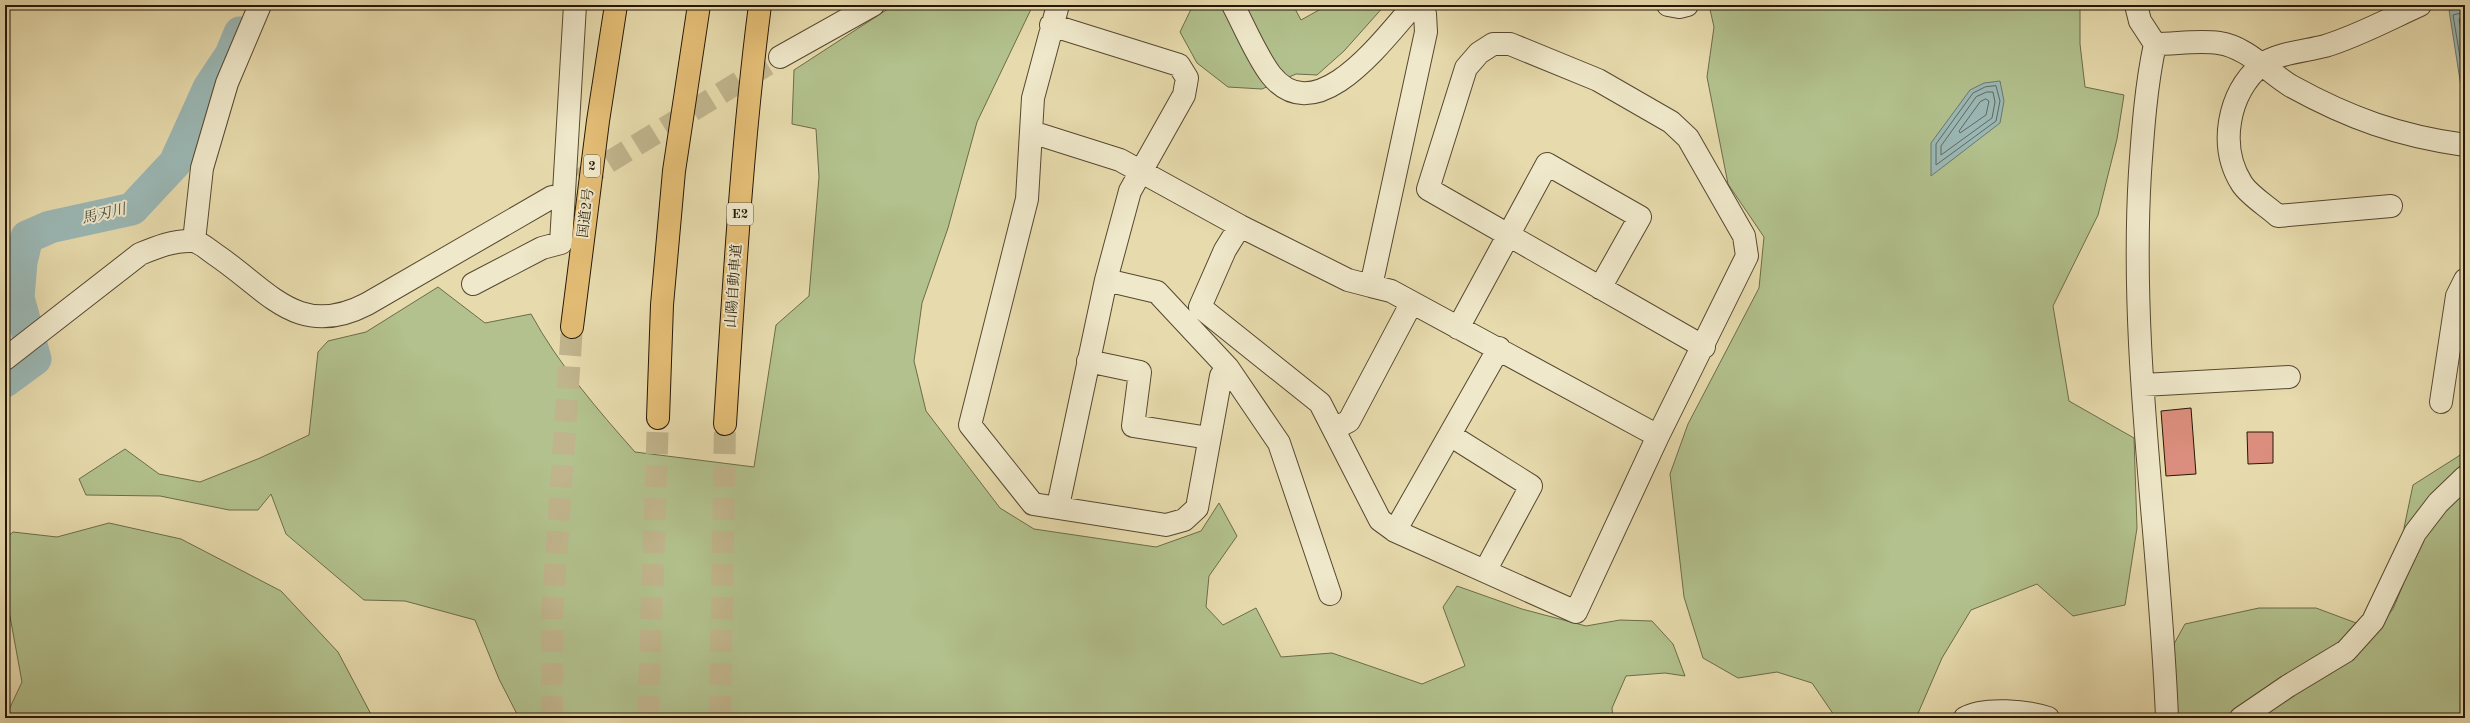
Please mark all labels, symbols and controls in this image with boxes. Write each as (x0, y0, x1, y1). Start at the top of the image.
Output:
road number: 2 (584, 155, 600, 177)
street label: 国道2号 (575, 187, 596, 239)
water label: 馬刃川 (80, 200, 130, 227)
road number: E2 (727, 203, 753, 225)
street label: 山陽自動車道 (723, 244, 744, 328)

